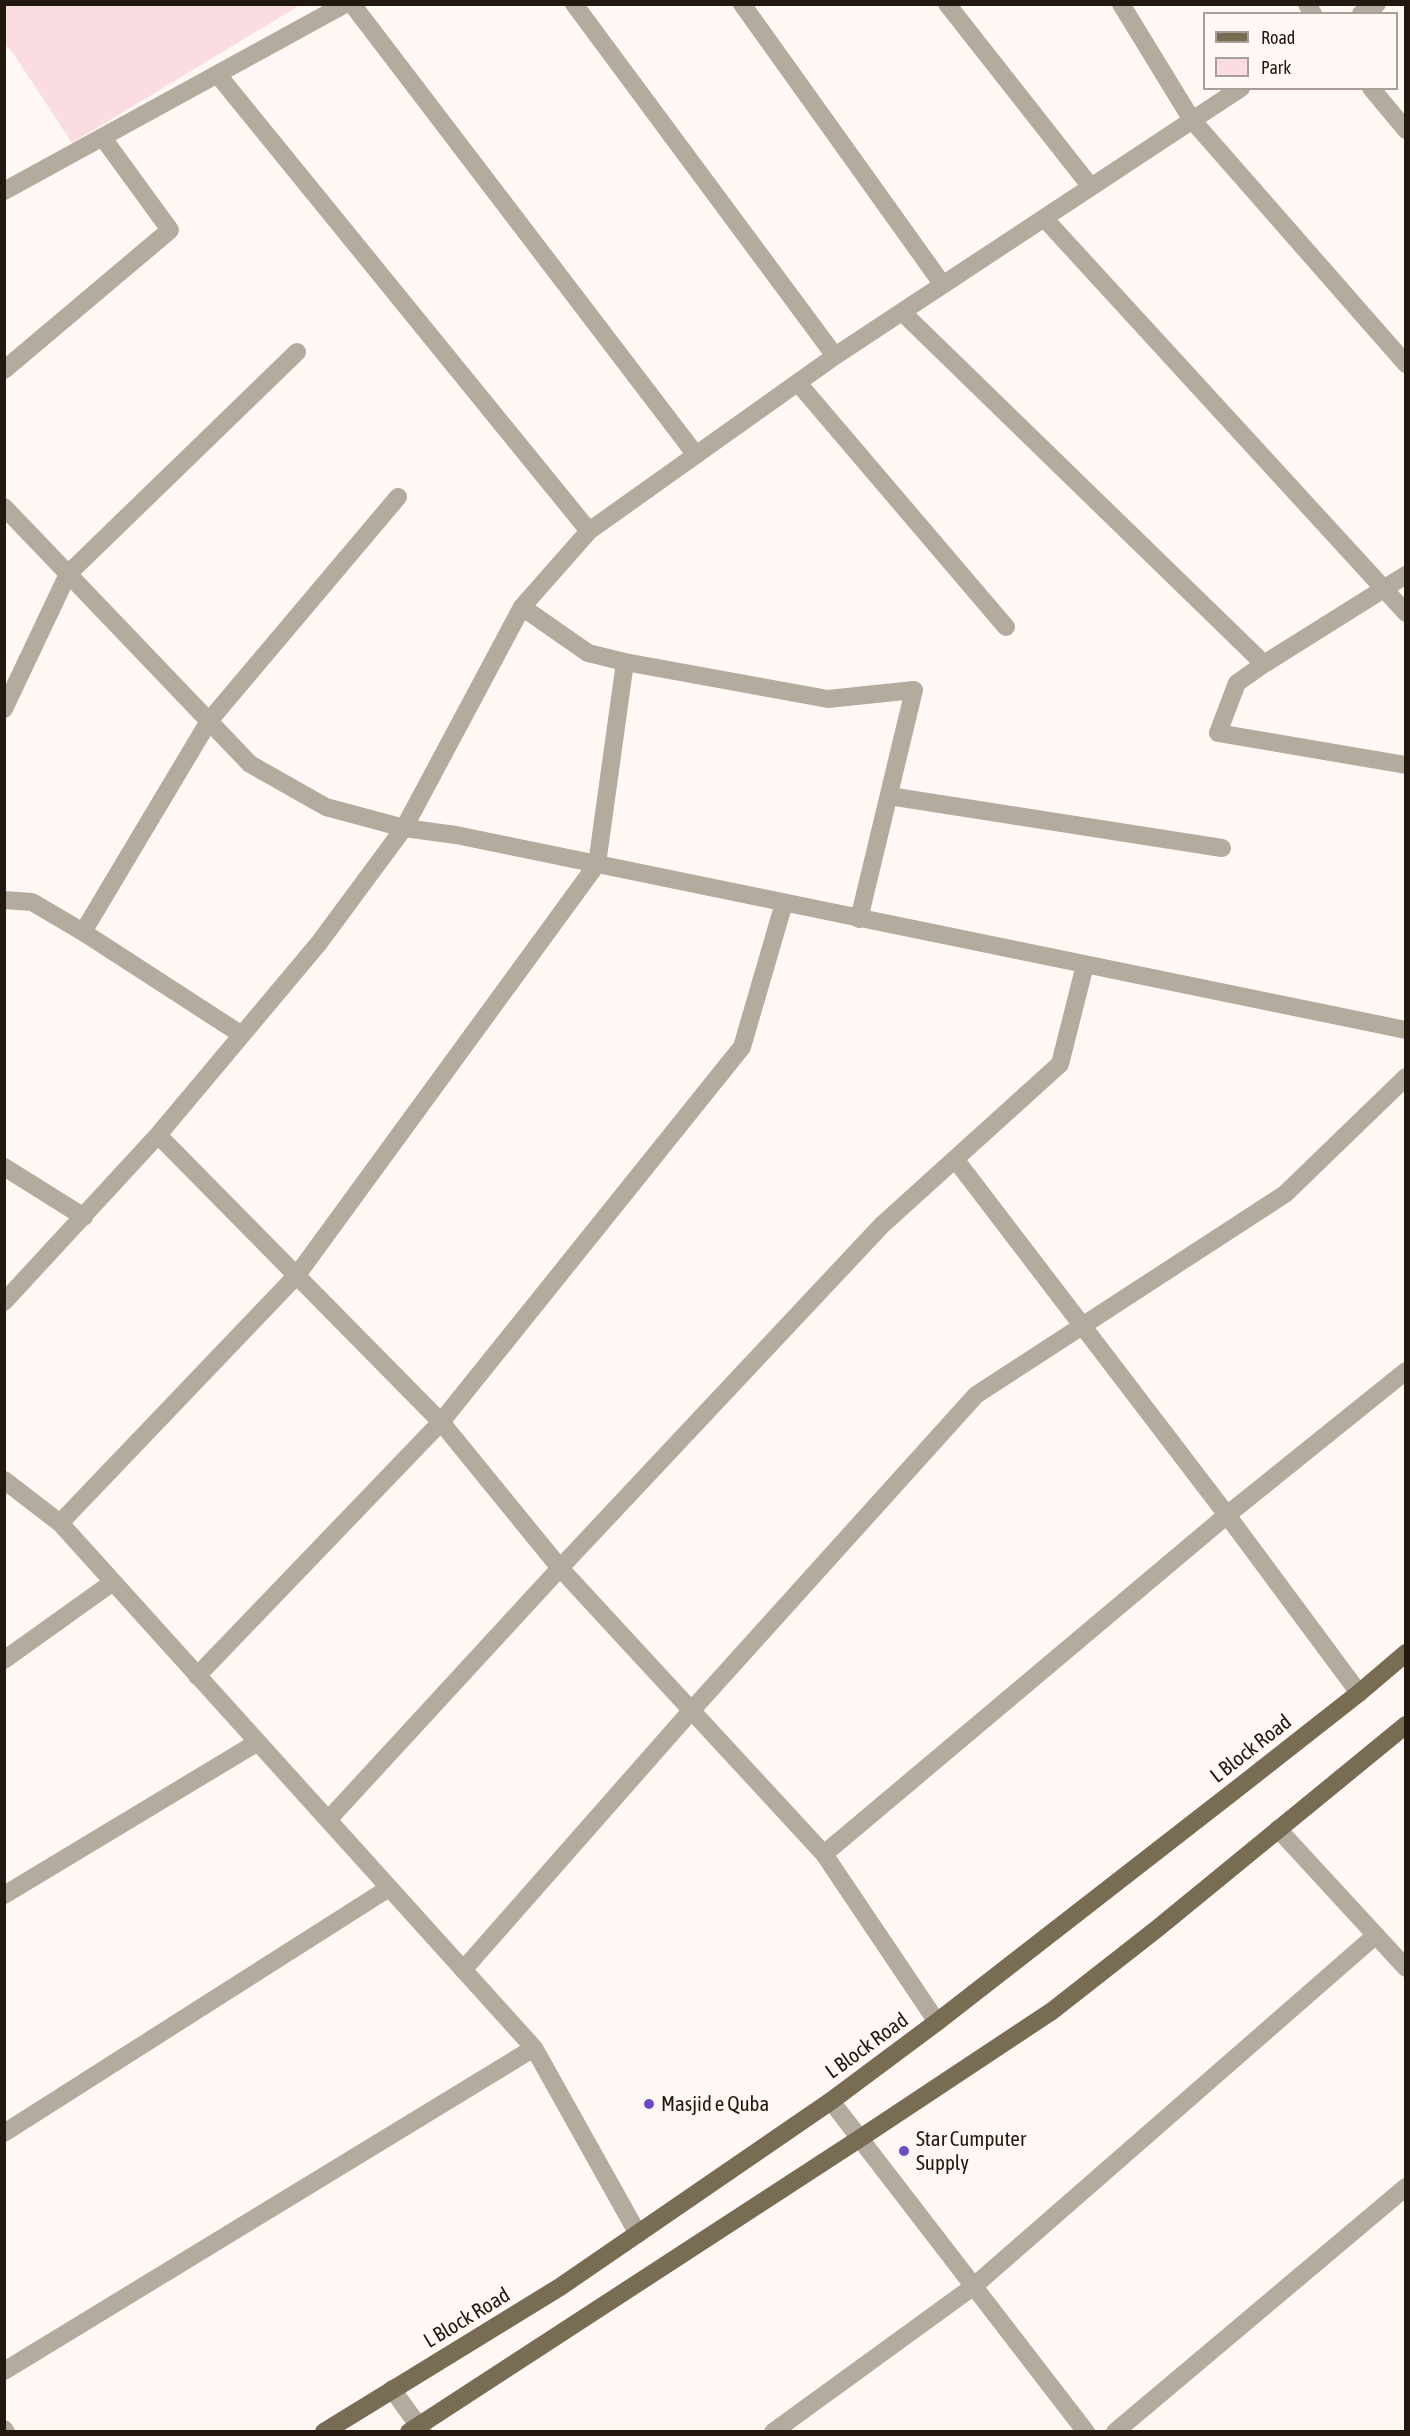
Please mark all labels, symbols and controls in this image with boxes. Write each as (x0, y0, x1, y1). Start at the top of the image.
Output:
legend (1203, 12, 1398, 90)
text: Road (1261, 27, 1295, 48)
text: Park (1261, 57, 1291, 78)
street label: L Block Road (1205, 1709, 1297, 1789)
street label: L Block Road (821, 2008, 913, 2084)
place label: Masjid e Quba (661, 2091, 769, 2117)
marker: Masjid e Quba (642, 2097, 656, 2111)
place label: Star Cumputer Supply (916, 2126, 1026, 2176)
marker: Star Cumputer Supply (897, 2144, 911, 2158)
street label: L Block Road (419, 2282, 515, 2354)

